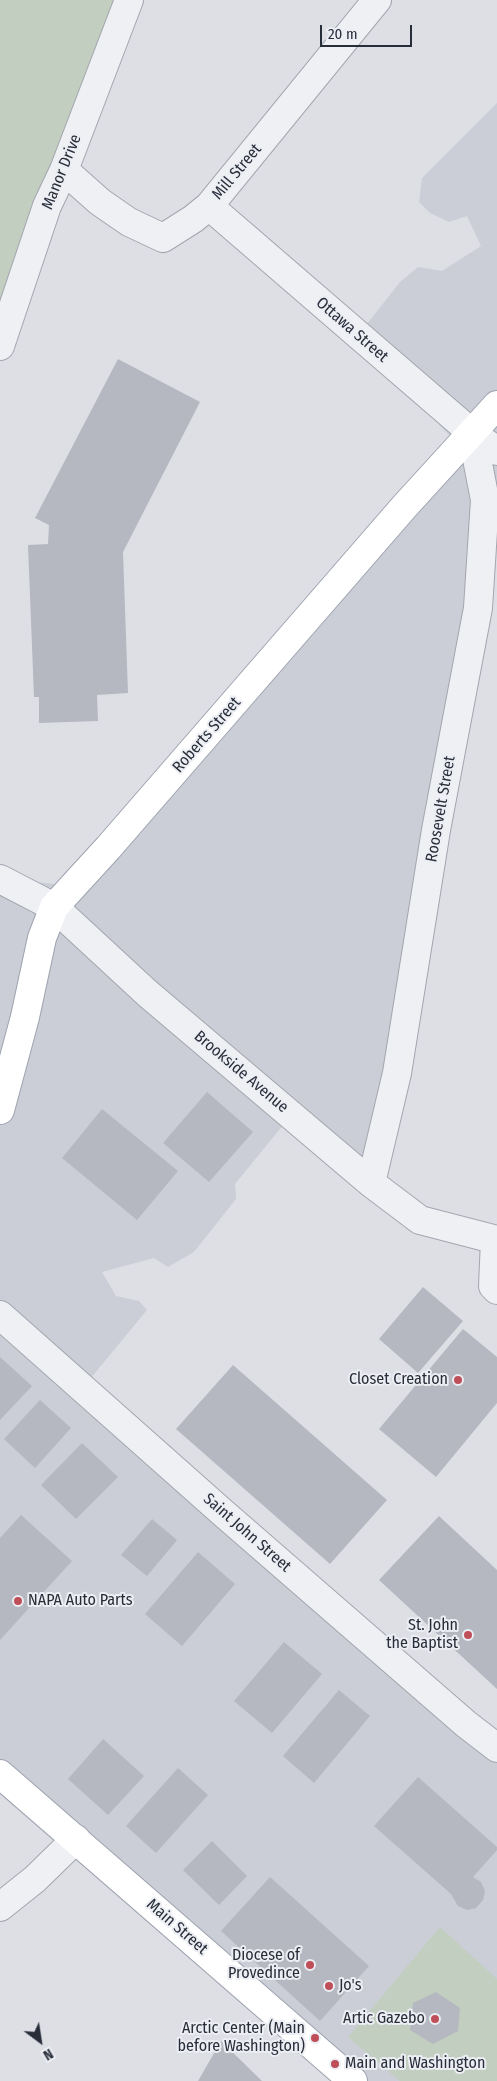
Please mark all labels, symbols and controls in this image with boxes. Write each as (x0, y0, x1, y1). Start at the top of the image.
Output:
scale bar (322, 15, 414, 47)
text: 20 m (328, 25, 358, 43)
street label: Manor Drive (38, 132, 86, 212)
street label: Mill Street (208, 140, 266, 204)
street label: Ottawa Street (312, 293, 392, 367)
street label: Roberts Street (169, 693, 245, 777)
street label: Roosevelt Street (422, 754, 460, 864)
street label: Brookside Avenue (190, 1027, 292, 1117)
place label: Closet Creation (349, 1370, 448, 1390)
marker: Closet Creation (452, 1374, 464, 1386)
street label: Saint John Street (199, 1490, 295, 1576)
place label: NAPA Auto Parts (28, 1591, 133, 1611)
marker: NAPA Auto Parts (12, 1595, 24, 1607)
place label: St. John the Baptist (386, 1616, 458, 1654)
marker: St. John the Baptist (462, 1629, 474, 1641)
street label: Main Street (142, 1895, 212, 1959)
place label: Diocese of Provedince (228, 1946, 300, 1984)
marker: Diocese of Provedince (304, 1959, 316, 1971)
place label: Jo's (339, 1976, 362, 1996)
marker: Jo's (323, 1980, 335, 1992)
place label: Artic Gazebo (343, 2009, 425, 2029)
marker: Artic Gazebo (429, 2013, 441, 2025)
north arrow (15, 2016, 65, 2066)
place label: Arctic Center (Main before Washington) (178, 2019, 305, 2057)
marker: Arctic Center (Main before Washington) (309, 2032, 321, 2044)
text: N (40, 2045, 56, 2064)
place label: Main and Washington (345, 2054, 485, 2074)
marker: Main and Washington (329, 2058, 341, 2070)

